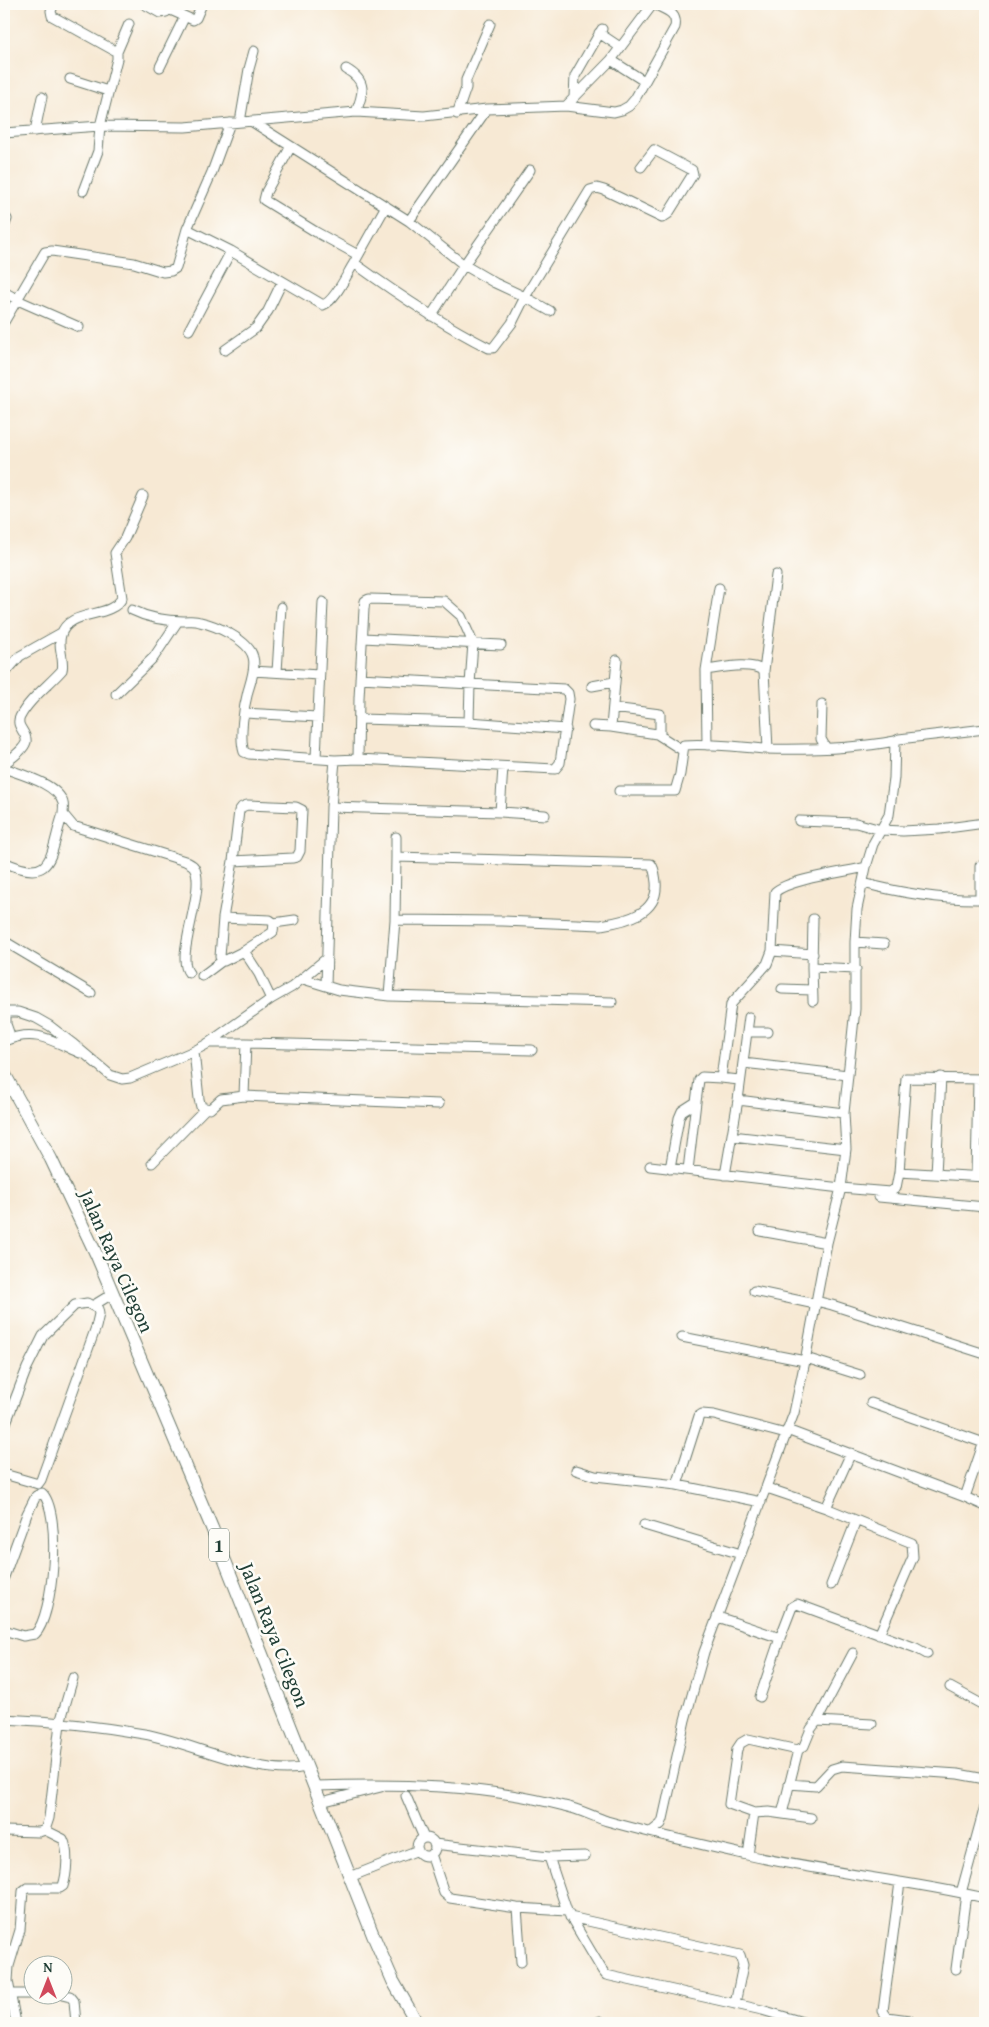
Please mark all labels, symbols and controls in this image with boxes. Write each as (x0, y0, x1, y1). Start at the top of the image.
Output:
street label: Jalan Raya Cilegon (72, 1182, 162, 1337)
road number: 1 (209, 1528, 229, 1562)
street label: Jalan Raya Cilegon (232, 1555, 318, 1712)
north arrow (22, 1954, 72, 2004)
text: N (43, 1957, 53, 1977)

